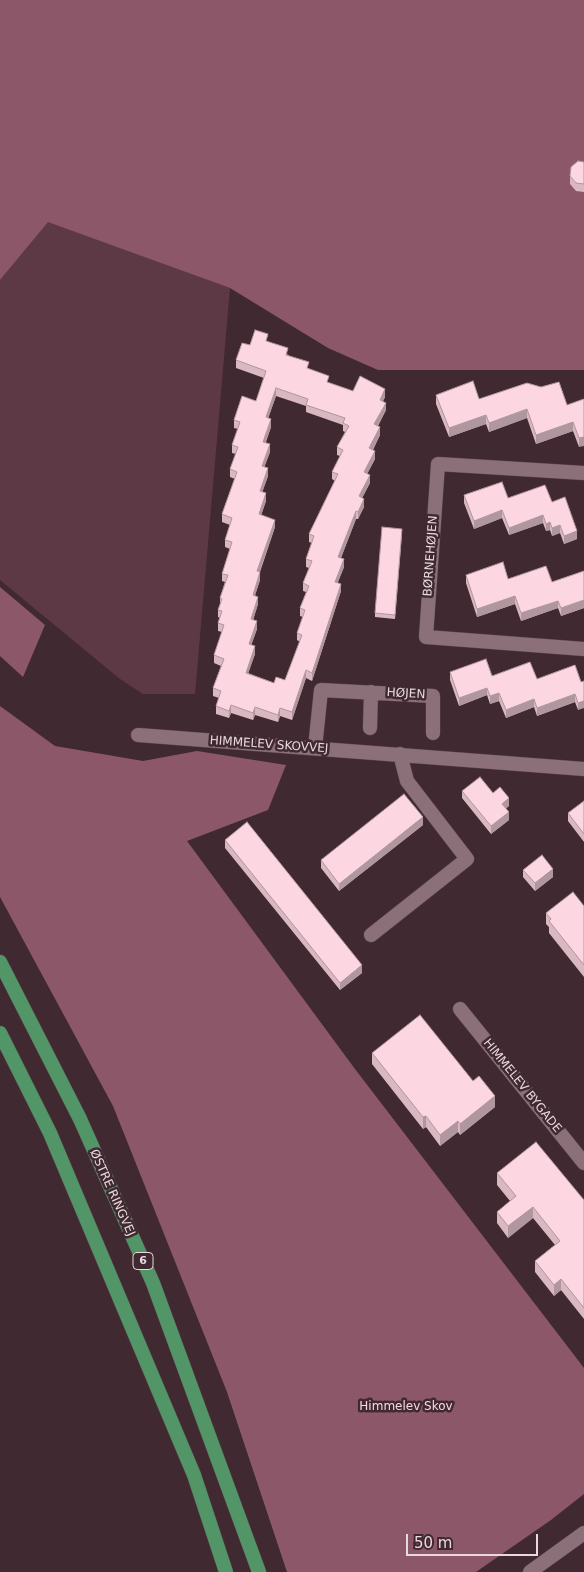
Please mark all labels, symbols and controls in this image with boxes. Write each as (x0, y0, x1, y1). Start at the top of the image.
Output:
street label: BØRNEHØJEN (421, 515, 441, 597)
street label: HØJEN (386, 686, 426, 702)
street label: HIMMELEV SKOVVEJ (209, 734, 329, 756)
street label: HIMMELEV BYGADE (480, 1036, 564, 1136)
street label: ØSTRE RINGVEJ (86, 1147, 138, 1239)
road number: 6 (133, 1252, 153, 1270)
park label: Himmelev Skov (359, 1400, 453, 1414)
scale bar (409, 1524, 542, 1556)
text: 50 m (414, 1534, 452, 1552)

